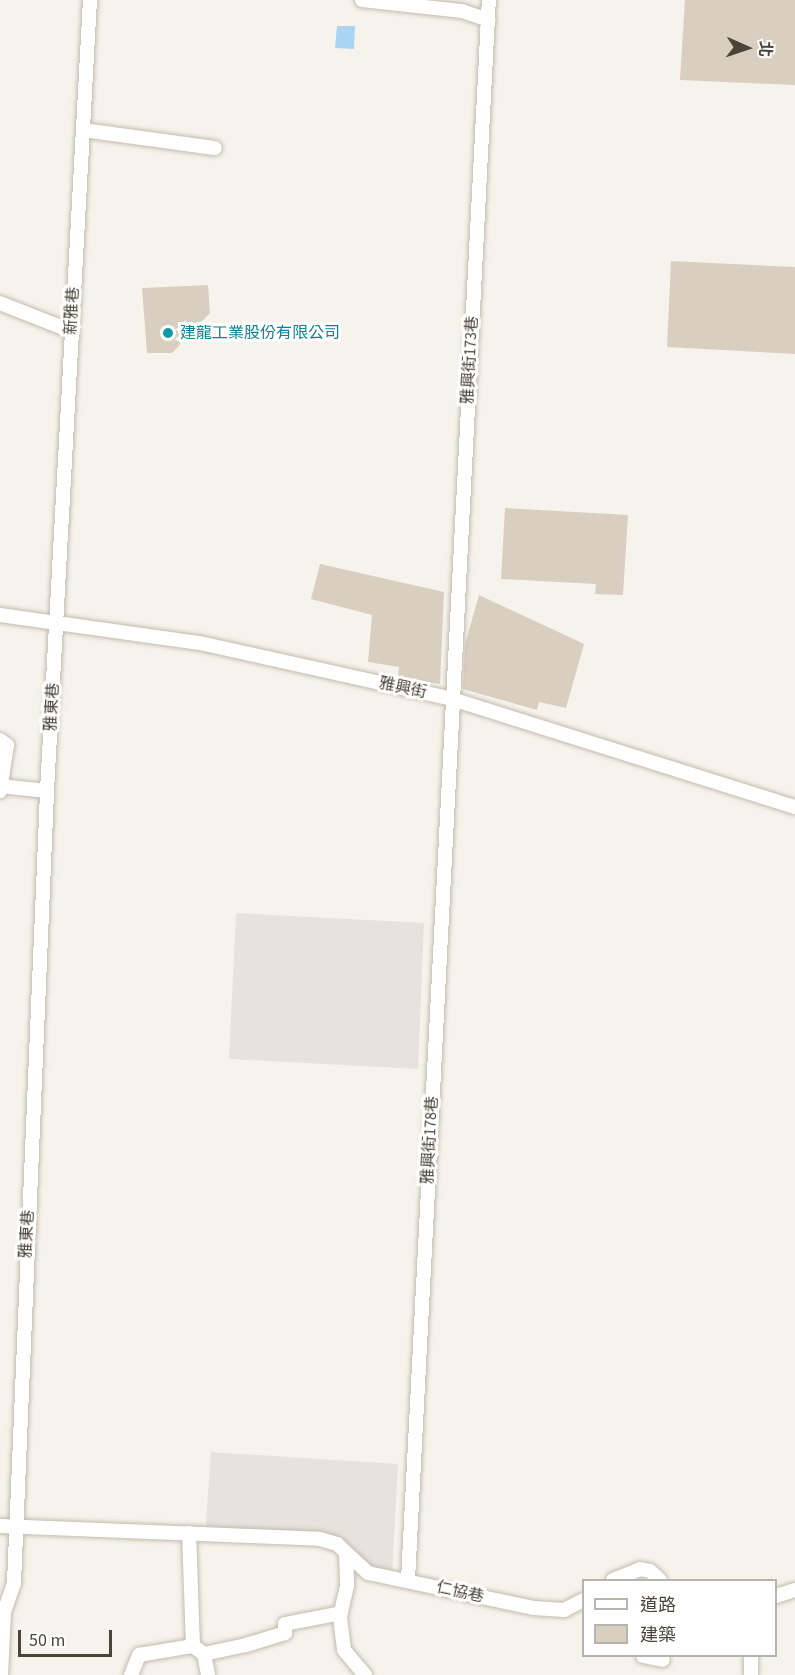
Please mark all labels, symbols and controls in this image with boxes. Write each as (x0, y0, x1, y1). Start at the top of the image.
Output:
north arrow (717, 18, 777, 78)
text: 北 (754, 40, 776, 58)
street label: 新雅巷 (61, 287, 83, 335)
street label: 雅興街173巷 (458, 316, 482, 404)
place label: 建龍工業股份有限公司 (180, 323, 340, 343)
marker: 建龍工業股份有限公司 (161, 326, 175, 340)
street label: 雅興街 (378, 674, 428, 702)
street label: 雅東巷 (41, 683, 63, 731)
street label: 雅興街178巷 (418, 1096, 442, 1184)
street label: 雅東巷 (16, 1210, 38, 1258)
street label: 仁協巷 (435, 1578, 485, 1606)
legend (582, 1579, 777, 1657)
text: 道路 (640, 1593, 676, 1618)
scale bar (21, 1618, 116, 1656)
text: 建築 (640, 1623, 676, 1648)
text: 50 m (29, 1628, 65, 1653)

